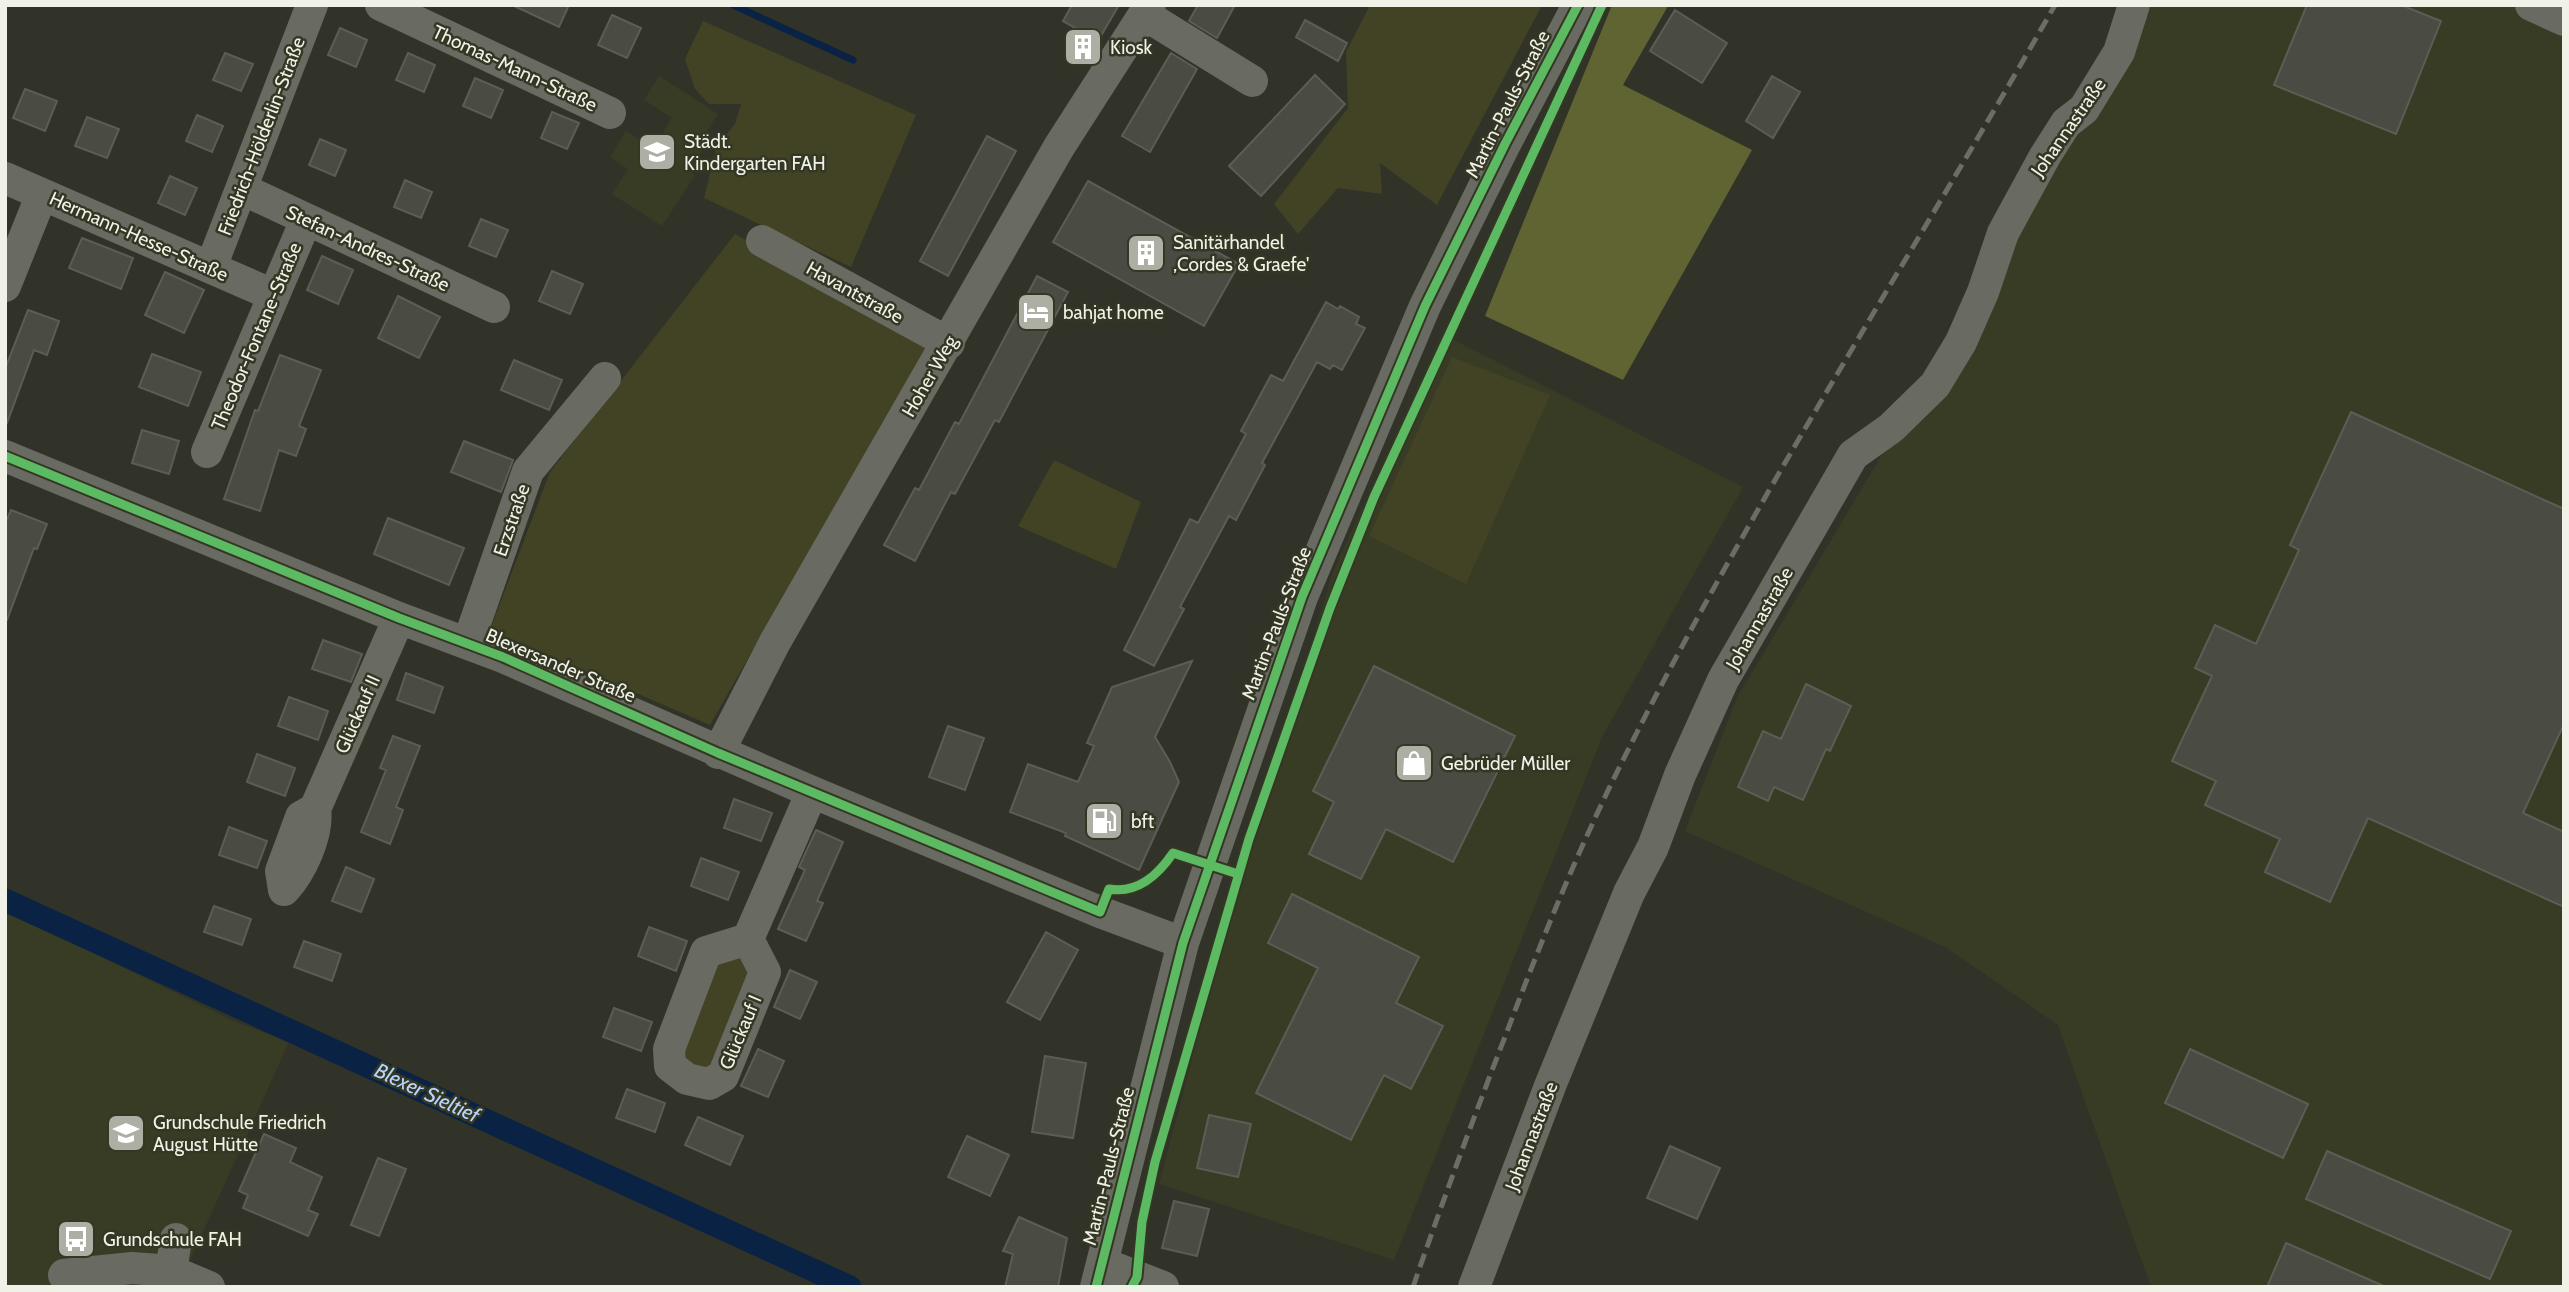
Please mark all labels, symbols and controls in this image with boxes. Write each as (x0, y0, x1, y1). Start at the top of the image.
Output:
street label: Thomas-Mann-Straße (429, 20, 601, 117)
building icon: Kiosk (1062, 26, 1104, 68)
street label: Martin-Pauls-Straße (1460, 27, 1555, 182)
street label: Friedrich-Hölderlin-Straße (213, 34, 310, 239)
place label: Kiosk (1110, 36, 1153, 59)
street label: Johannastraße (2026, 74, 2111, 182)
place label: Städt. Kindergarten FAH (684, 130, 826, 175)
school or university icon: Städt. Kindergarten FAH (636, 131, 678, 173)
street label: Hermann-Hesse-Straße (46, 187, 232, 286)
street label: Stefan-Andres-Straße (282, 200, 453, 297)
place label: Sanitärhandel ,Cordes & Graefe' (1173, 231, 1309, 276)
building icon: Sanitärhandel ,Cordes & Graefe' (1125, 232, 1167, 274)
street label: Theodor-Fontane-Straße (206, 239, 307, 433)
street label: Havantstraße (802, 256, 907, 329)
hotel icon: bahjat home (1015, 291, 1057, 333)
place label: bahjat home (1063, 301, 1164, 324)
street label: Hoher Weg (897, 331, 962, 421)
street label: Erzstraße (488, 481, 535, 559)
street label: Martin-Pauls-Straße (1237, 543, 1316, 703)
street label: Johannastraße (1720, 563, 1798, 675)
street label: Blexersander Straße (482, 623, 639, 708)
street label: Glückauf II (330, 671, 385, 757)
shop icon: Gebrüder Müller (1393, 742, 1435, 784)
place label: Gebrüder Müller (1441, 752, 1570, 775)
fuel station icon: bft (1083, 800, 1125, 842)
place label: bft (1131, 810, 1155, 833)
street label: Glückauf I (715, 992, 766, 1073)
water label: Blexer Sieltief (371, 1057, 485, 1128)
street label: Johannastraße (1500, 1078, 1563, 1195)
street label: Martin-Pauls-Straße (1078, 1084, 1139, 1248)
place label: Grundschule Friedrich August Hütte (153, 1111, 326, 1156)
school or university icon: Grundschule Friedrich August Hütte (105, 1112, 147, 1154)
bus stop icon: Grundschule FAH (55, 1218, 97, 1260)
place label: Grundschule FAH (103, 1228, 242, 1251)

